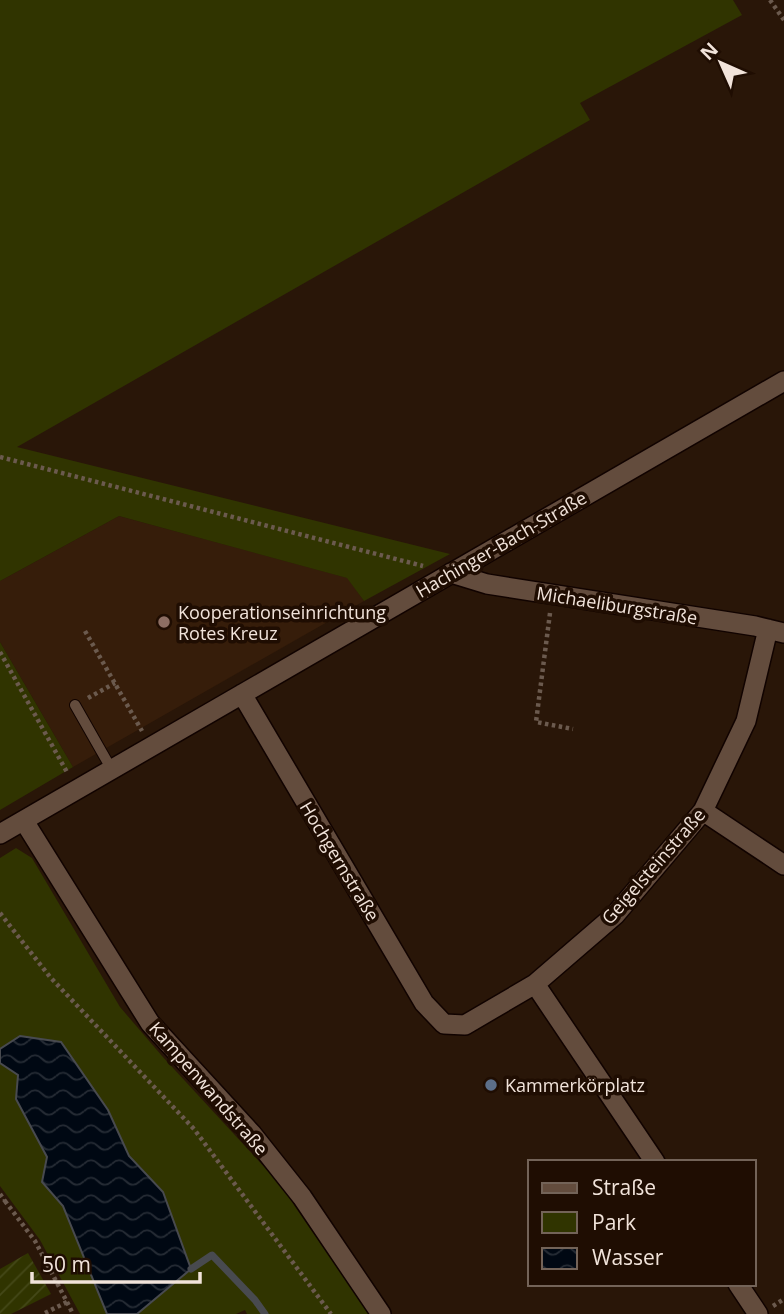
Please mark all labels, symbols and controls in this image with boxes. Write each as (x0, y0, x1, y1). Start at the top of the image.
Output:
north arrow (686, 28, 756, 98)
text: N (694, 36, 724, 66)
street label: Hachinger-Bach-Straße (411, 485, 591, 603)
street label: Michaeliburgstraße (535, 580, 699, 630)
place label: Kooperationseinrichtung Rotes Kreuz (178, 600, 386, 645)
marker: Kooperationseinrichtung Rotes Kreuz (156, 614, 172, 630)
street label: Hochgernstraße (295, 797, 385, 925)
street label: Geigelsteinstraße (596, 803, 710, 929)
street label: Kampenwandstraße (144, 1016, 274, 1160)
place label: Kammerkörplatz (505, 1073, 645, 1097)
marker: Kammerkörplatz (483, 1077, 499, 1093)
legend (528, 1160, 756, 1286)
text: Straße (592, 1173, 656, 1201)
text: Park (592, 1208, 636, 1236)
scale bar (32, 1240, 200, 1284)
text: Wasser (592, 1243, 664, 1271)
text: 50 m (42, 1250, 91, 1278)

